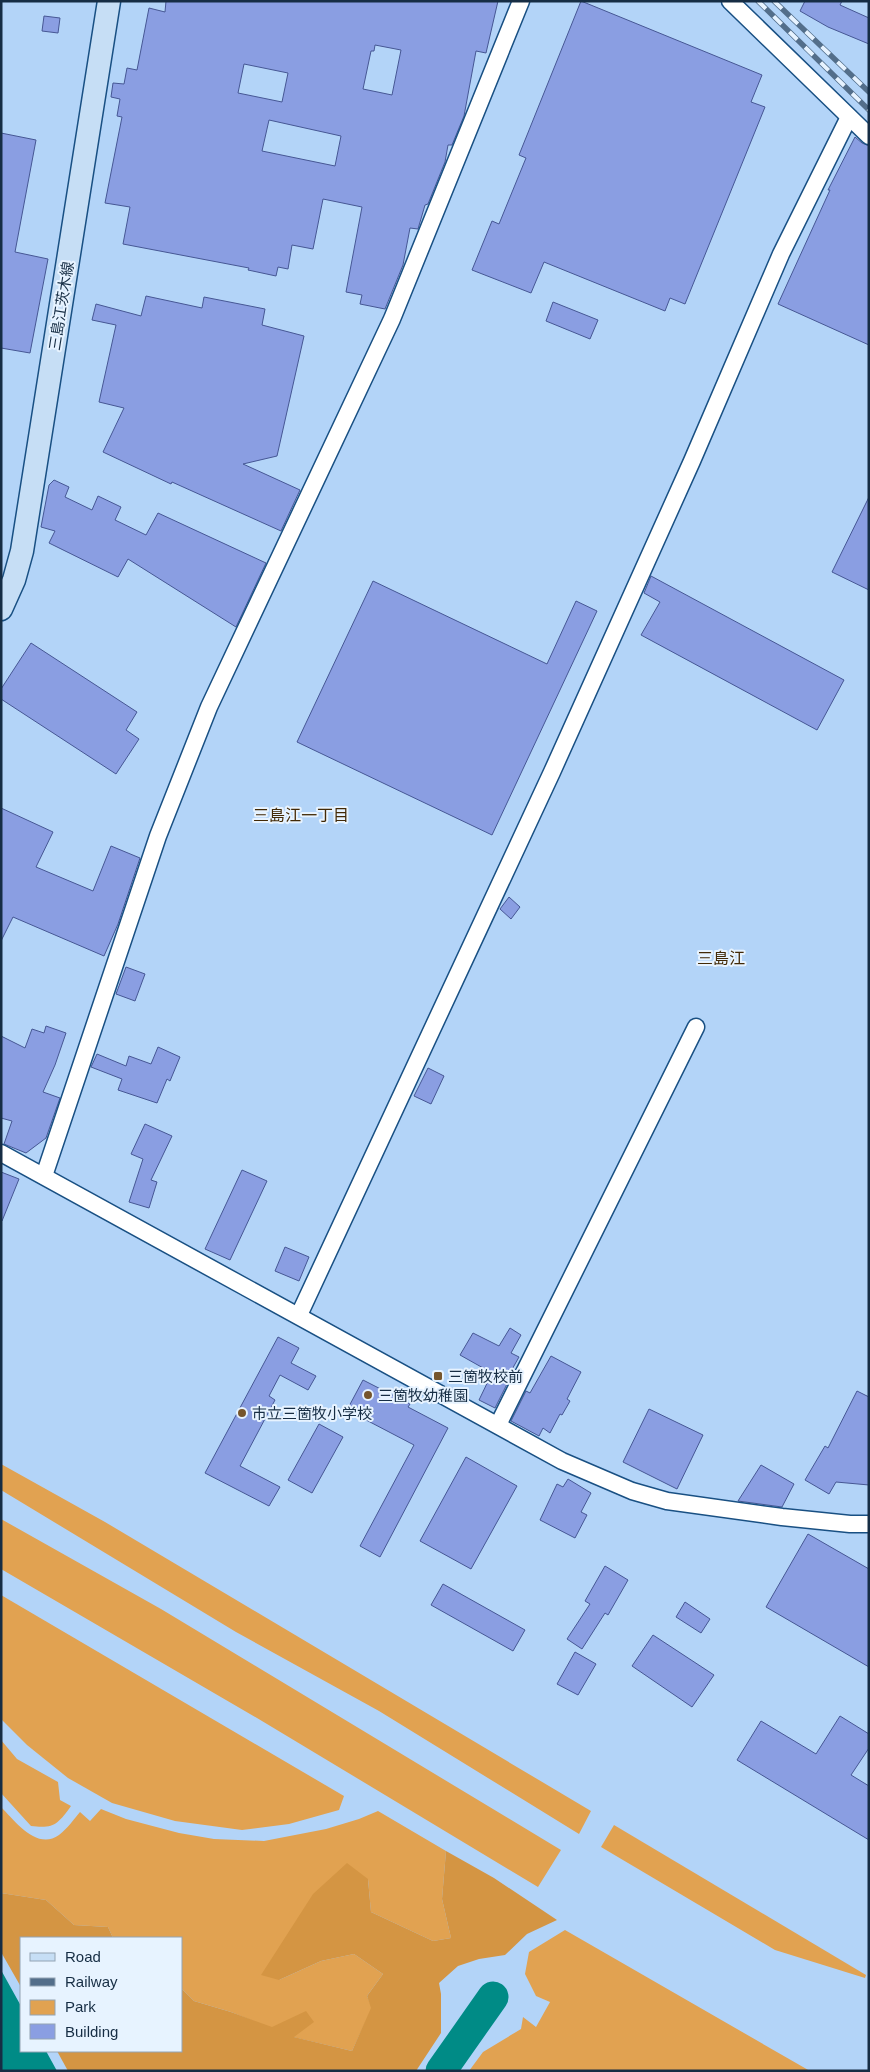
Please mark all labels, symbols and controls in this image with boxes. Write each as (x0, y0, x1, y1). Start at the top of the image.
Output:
street label: 三島江茨木線 (46, 260, 76, 352)
district label: 三島江一丁目 (253, 807, 349, 824)
district label: 三島江 (697, 950, 745, 967)
place label: 三箇牧校前 (448, 1368, 523, 1385)
marker: 三箇牧校前 (432, 1370, 444, 1382)
place label: 三箇牧幼稚園 (378, 1387, 468, 1404)
marker: 三箇牧幼稚園 (362, 1389, 374, 1401)
place label: 市立三箇牧小学校 (252, 1405, 372, 1422)
marker: 市立三箇牧小学校 (236, 1407, 248, 1419)
legend (20, 1937, 182, 2052)
text: Road (65, 1948, 101, 1965)
text: Railway (65, 1973, 118, 1990)
text: Park (65, 1998, 96, 2015)
text: Building (65, 2023, 118, 2040)

